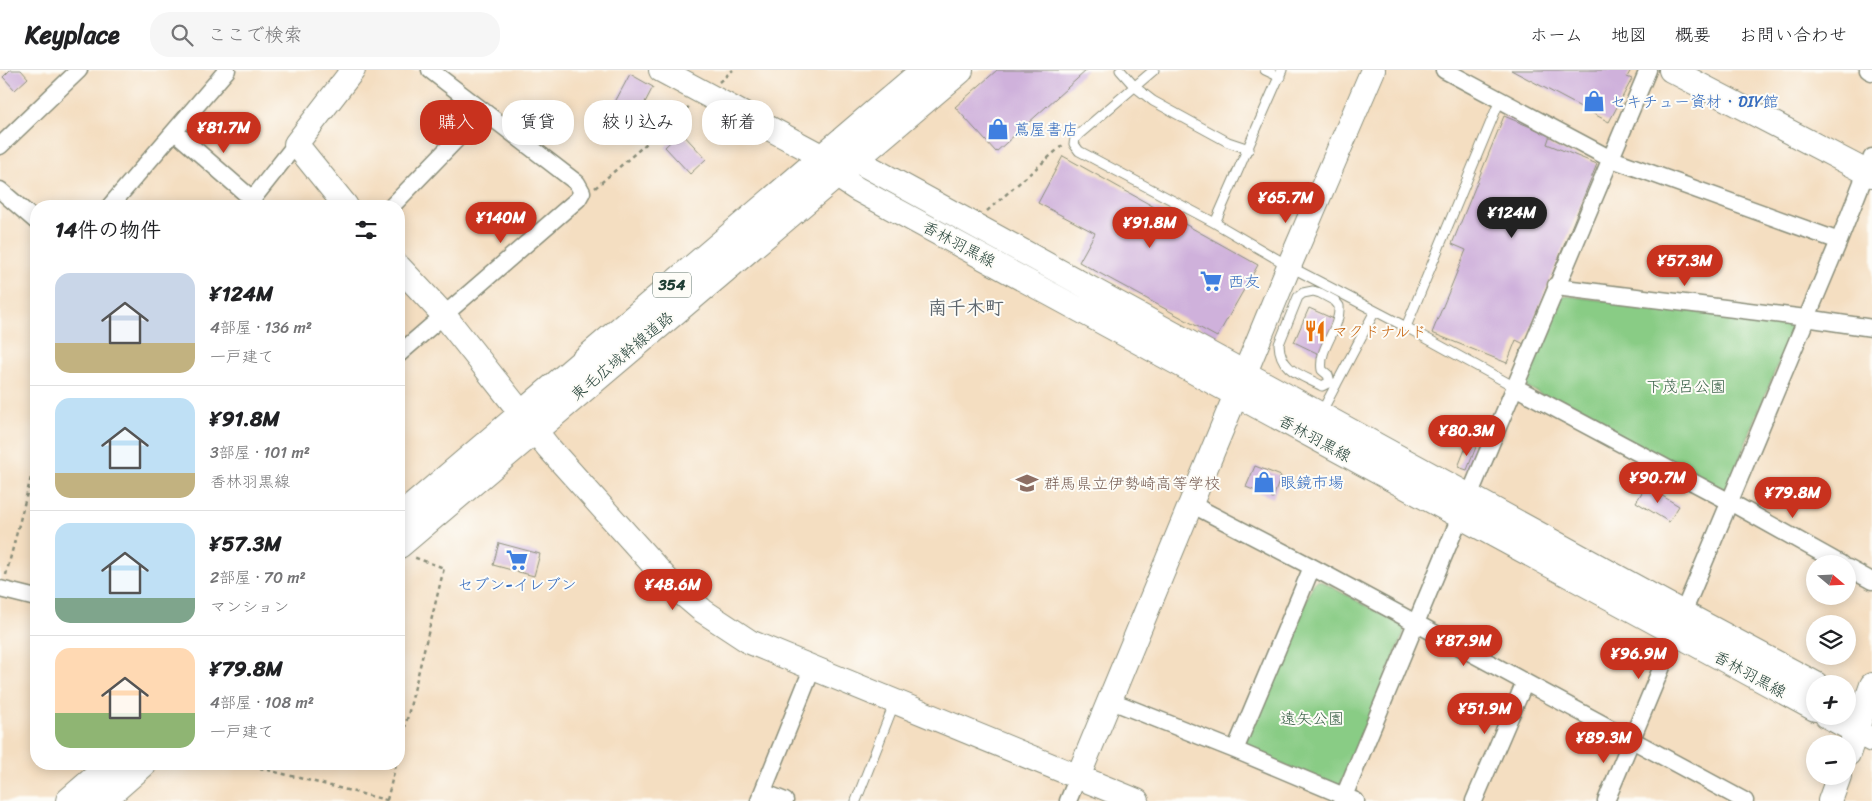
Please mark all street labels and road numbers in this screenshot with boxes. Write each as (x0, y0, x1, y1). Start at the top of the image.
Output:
street label: 香林羽黒線 (917, 212, 1001, 276)
road number: 354 (653, 272, 691, 298)
street label: 東毛広域幹線道路 (564, 304, 680, 408)
street label: 香林羽黒線 (1273, 406, 1357, 470)
street label: 香林羽黒線 (1708, 642, 1792, 706)

